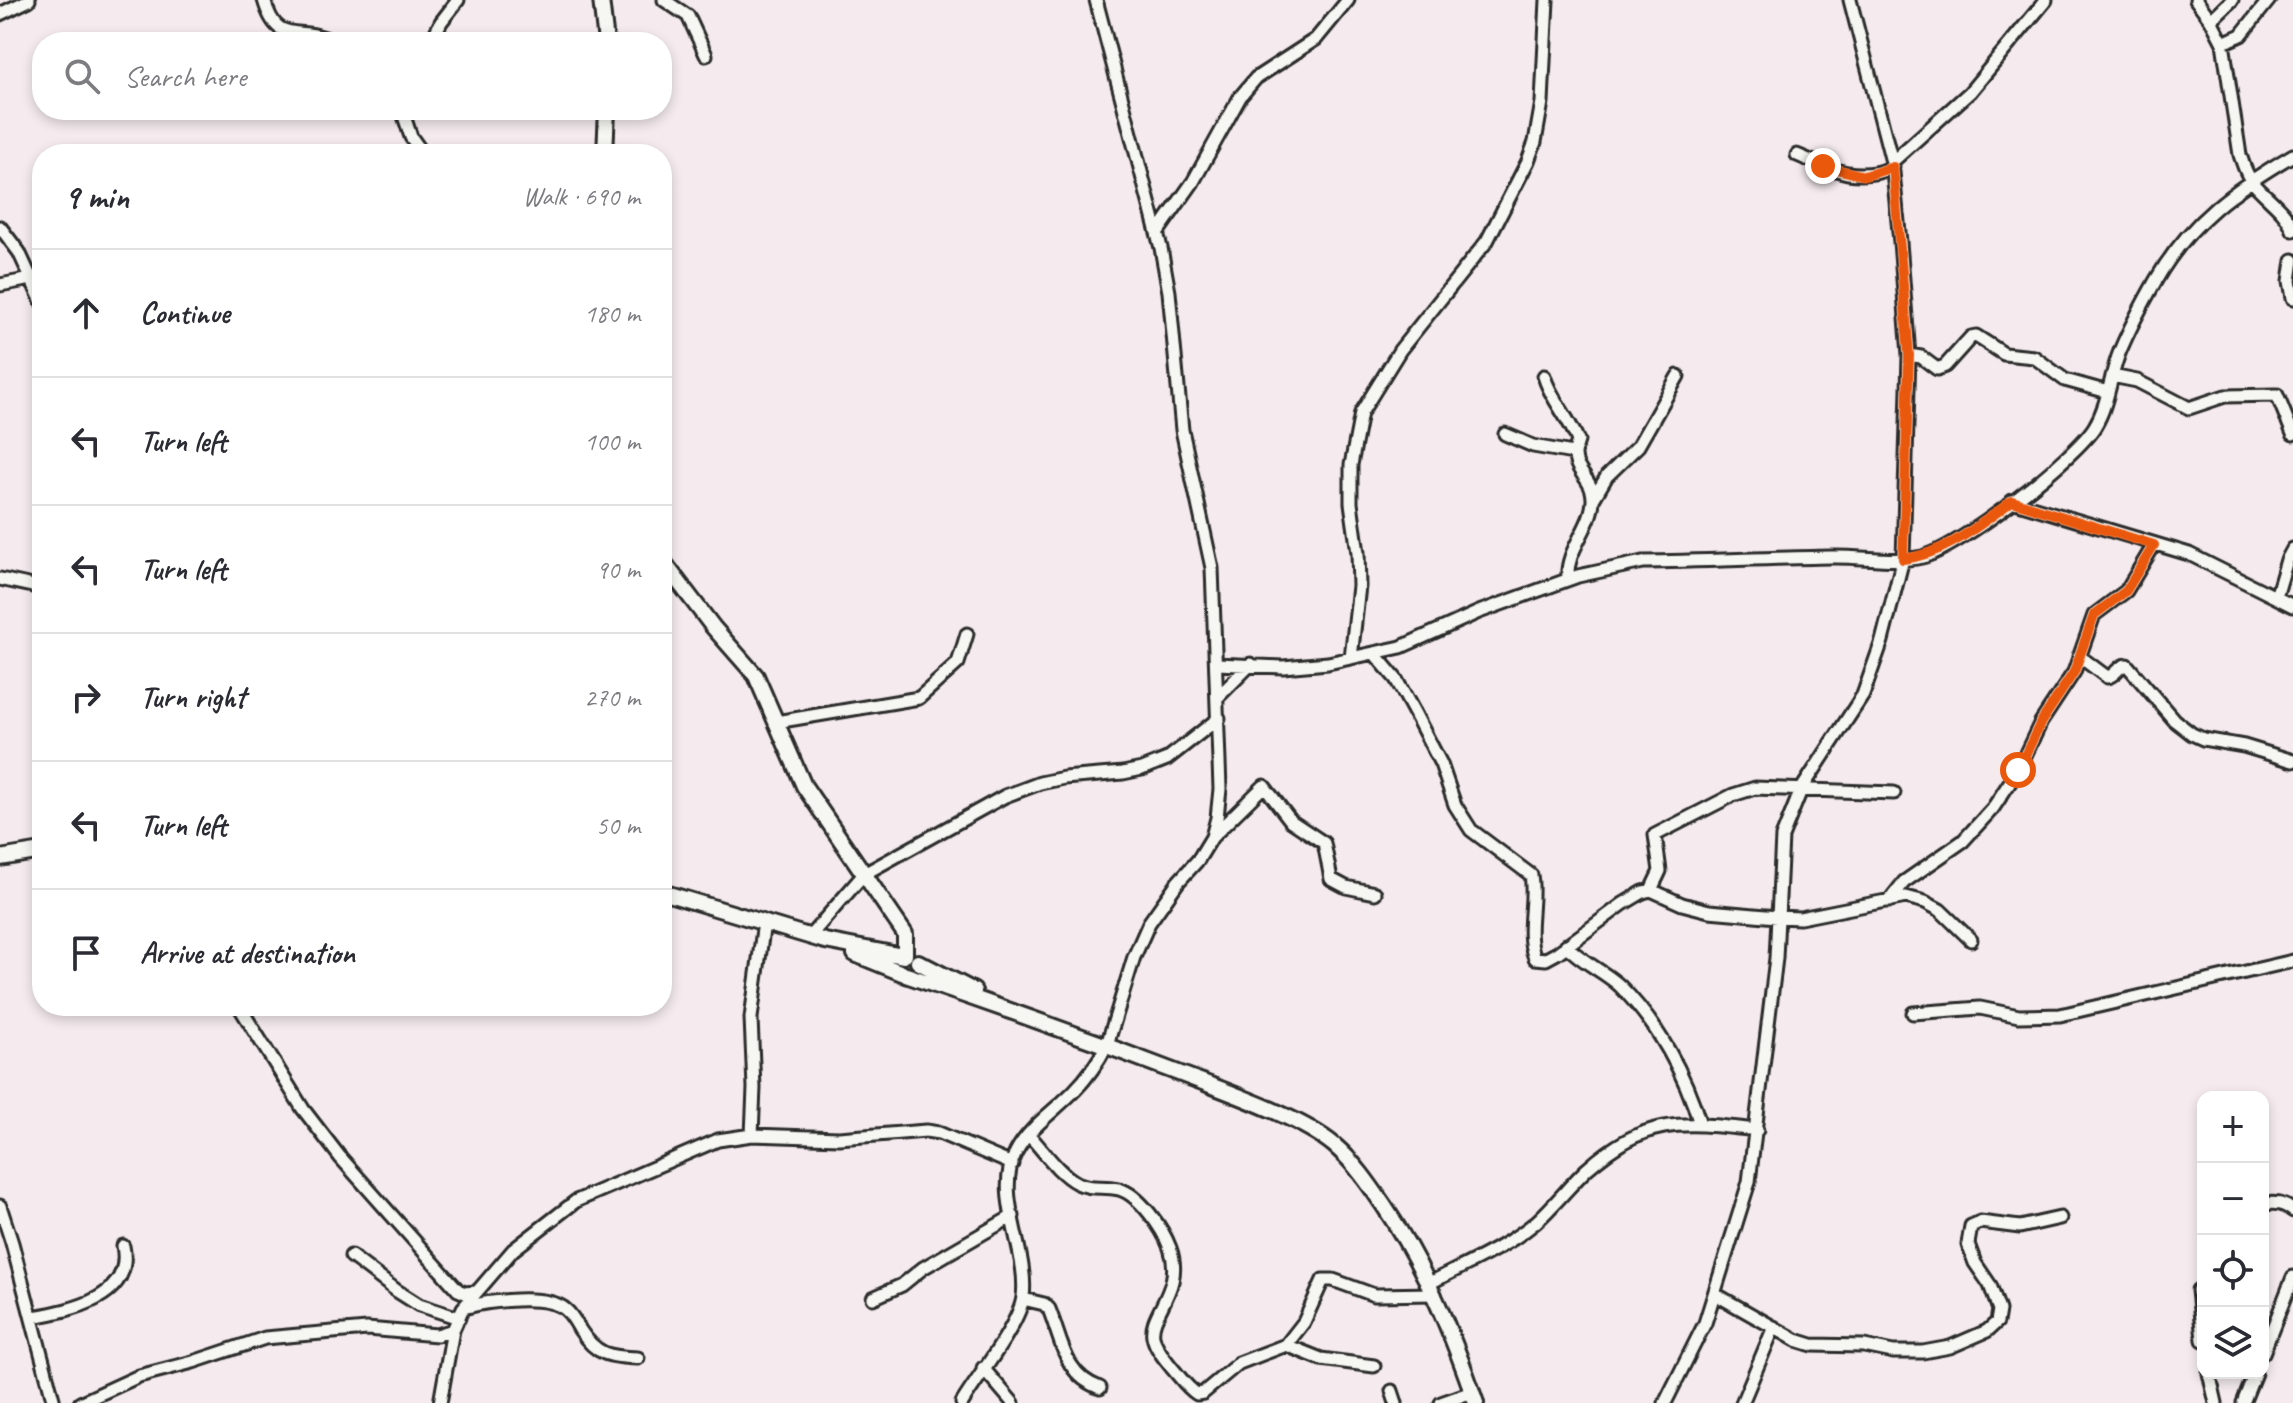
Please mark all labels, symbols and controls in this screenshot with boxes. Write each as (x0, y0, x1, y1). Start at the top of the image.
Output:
search box (32, 32, 672, 120)
icon: search (60, 54, 104, 98)
text: Search here (124, 57, 246, 95)
route end (1805, 148, 1841, 184)
text: 9 min (64, 175, 129, 218)
text: Walk · 690 m (523, 180, 640, 213)
icon: ahead (64, 291, 108, 335)
text: Continue (140, 294, 230, 332)
text: 180 m (584, 297, 640, 330)
icon: left (64, 419, 108, 463)
text: Turn left (140, 422, 227, 460)
text: 100 m (584, 425, 640, 458)
icon: left (64, 547, 108, 591)
text: Turn left (140, 550, 227, 588)
text: 90 m (596, 553, 640, 586)
icon: right (64, 675, 108, 719)
text: Turn right (140, 678, 245, 716)
text: 270 m (584, 681, 640, 714)
route start (2000, 752, 2036, 788)
icon: left (64, 803, 108, 847)
text: Turn left (140, 806, 227, 844)
text: 50 m (596, 809, 640, 842)
icon: arrive (64, 931, 108, 975)
text: Arrive at destination (140, 934, 355, 972)
map controls (2197, 1091, 2269, 1379)
button: + (2197, 1091, 2269, 1163)
button: − (2197, 1163, 2269, 1235)
button: locate (2197, 1235, 2269, 1307)
button: layers (2197, 1307, 2269, 1379)

